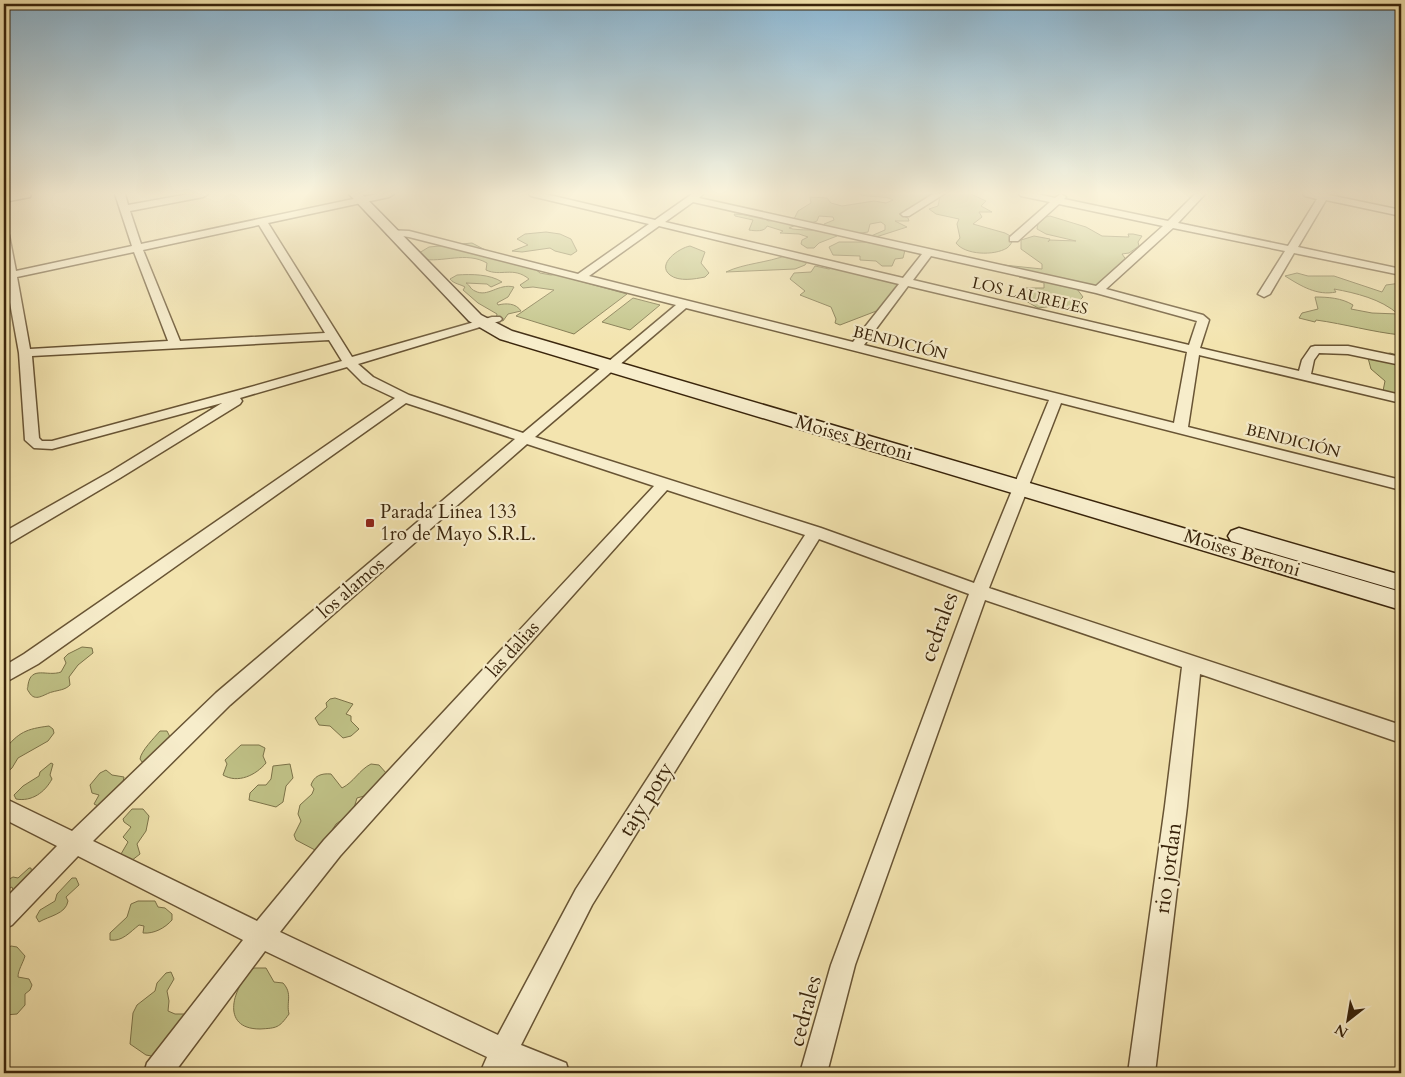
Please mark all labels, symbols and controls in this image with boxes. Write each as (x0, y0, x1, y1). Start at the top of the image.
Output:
street label: LOS LAURELES (970, 272, 1090, 320)
street label: BENDICIÓN (850, 321, 950, 365)
street label: Moises Bertoni (792, 409, 916, 467)
street label: BENDICIÓN (1243, 419, 1343, 463)
place label: Parada Linea 133 1ro de Mayo S.R.L. (380, 499, 536, 547)
marker: Parada Linea 133 1ro de Mayo S.R.L. (364, 517, 376, 529)
street label: Moises Bertoni (1180, 523, 1304, 583)
street label: los alamos (312, 552, 390, 624)
street label: cedrales (913, 588, 965, 666)
street label: las dalias (481, 615, 545, 683)
street label: tajy poty (611, 756, 681, 842)
street label: rio jordan (1147, 820, 1189, 916)
street label: cedrales (781, 972, 829, 1050)
north arrow (1322, 994, 1372, 1044)
text: N (1331, 1019, 1352, 1042)

